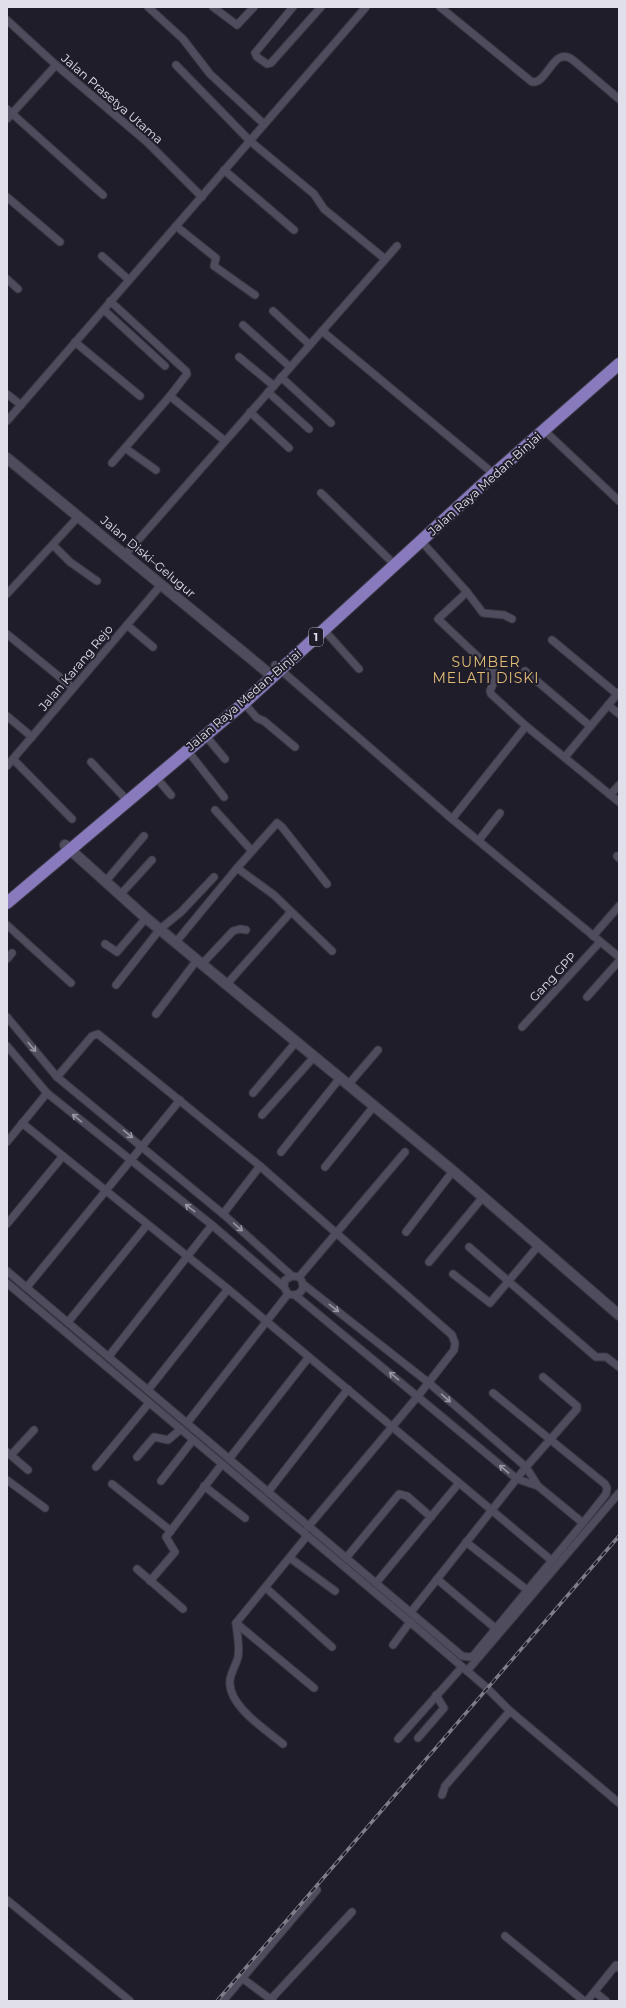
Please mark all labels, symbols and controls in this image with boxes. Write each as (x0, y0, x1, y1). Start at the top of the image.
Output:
street label: Jalan Prasetya Utama (58, 50, 166, 147)
street label: Jalan Raya Medan-Binjai (424, 429, 544, 539)
street label: Jalan Diski–Gelugur (97, 512, 199, 601)
street label: Jalan Karang Rejo (35, 622, 116, 714)
road number: 1 (309, 628, 323, 646)
street label: Jalan Raya Medan-Binjai (182, 646, 304, 754)
district label: SUMBER MELATI DISKI (432, 653, 540, 687)
street label: Gang GPP (526, 949, 579, 1005)
one-way arrow (27, 1042, 36, 1052)
one-way arrow (72, 1114, 83, 1122)
one-way arrow (122, 1130, 133, 1139)
one-way arrow (184, 1203, 195, 1212)
one-way arrow (232, 1222, 242, 1231)
one-way arrow (328, 1303, 339, 1312)
one-way arrow (388, 1372, 399, 1381)
one-way arrow (441, 1393, 452, 1402)
one-way arrow (499, 1464, 510, 1473)

